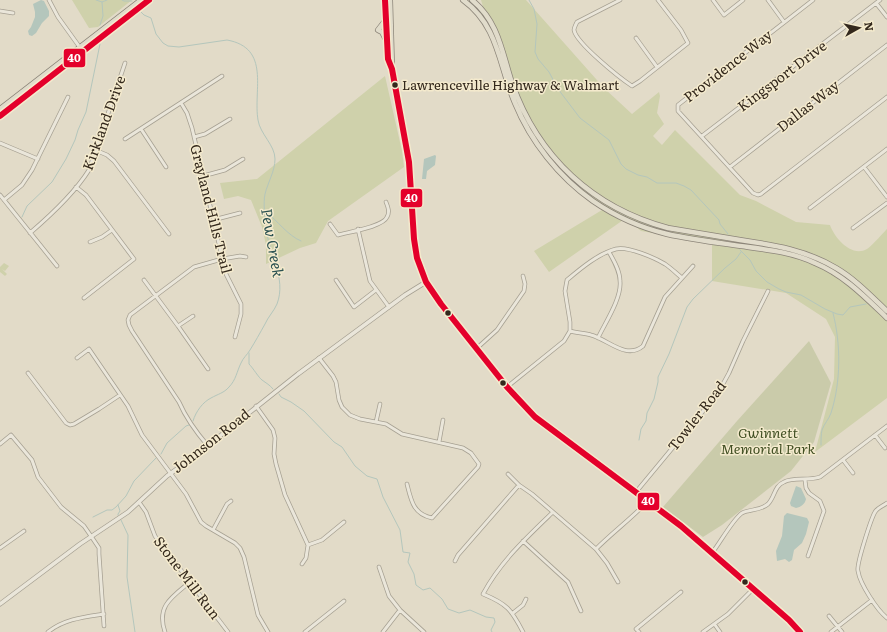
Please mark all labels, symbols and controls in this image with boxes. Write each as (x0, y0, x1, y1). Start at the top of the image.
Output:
north arrow (839, 8, 879, 48)
text: N (861, 21, 878, 32)
street label: Providence Way (679, 24, 777, 106)
street label: Kingsport Drive (733, 35, 830, 115)
line badge: 40 (63, 48, 86, 68)
text: 40 (67, 49, 81, 65)
street label: Kirkland Drive (77, 72, 129, 173)
street label: Dallas Way (772, 74, 843, 136)
place label: Lawrenceville Highway & Walmart (402, 75, 620, 94)
marker: Lawrenceville Highway & Walmart (390, 80, 400, 90)
street label: Grayland Hills Trail (186, 142, 238, 276)
line badge: 40 (400, 188, 423, 208)
text: 40 (404, 189, 418, 205)
water label: Pew Creek (256, 206, 291, 280)
unlabelled marker (443, 308, 453, 318)
street label: Towler Road (662, 376, 730, 455)
unlabelled marker (498, 378, 508, 388)
street label: Johnson Road (167, 403, 254, 477)
park label: Gwinnett Memorial Park (721, 422, 815, 458)
line badge: 40 (637, 492, 660, 511)
text: 40 (641, 492, 655, 508)
street label: Stone Mill Run (150, 532, 226, 623)
unlabelled marker (740, 577, 750, 587)

